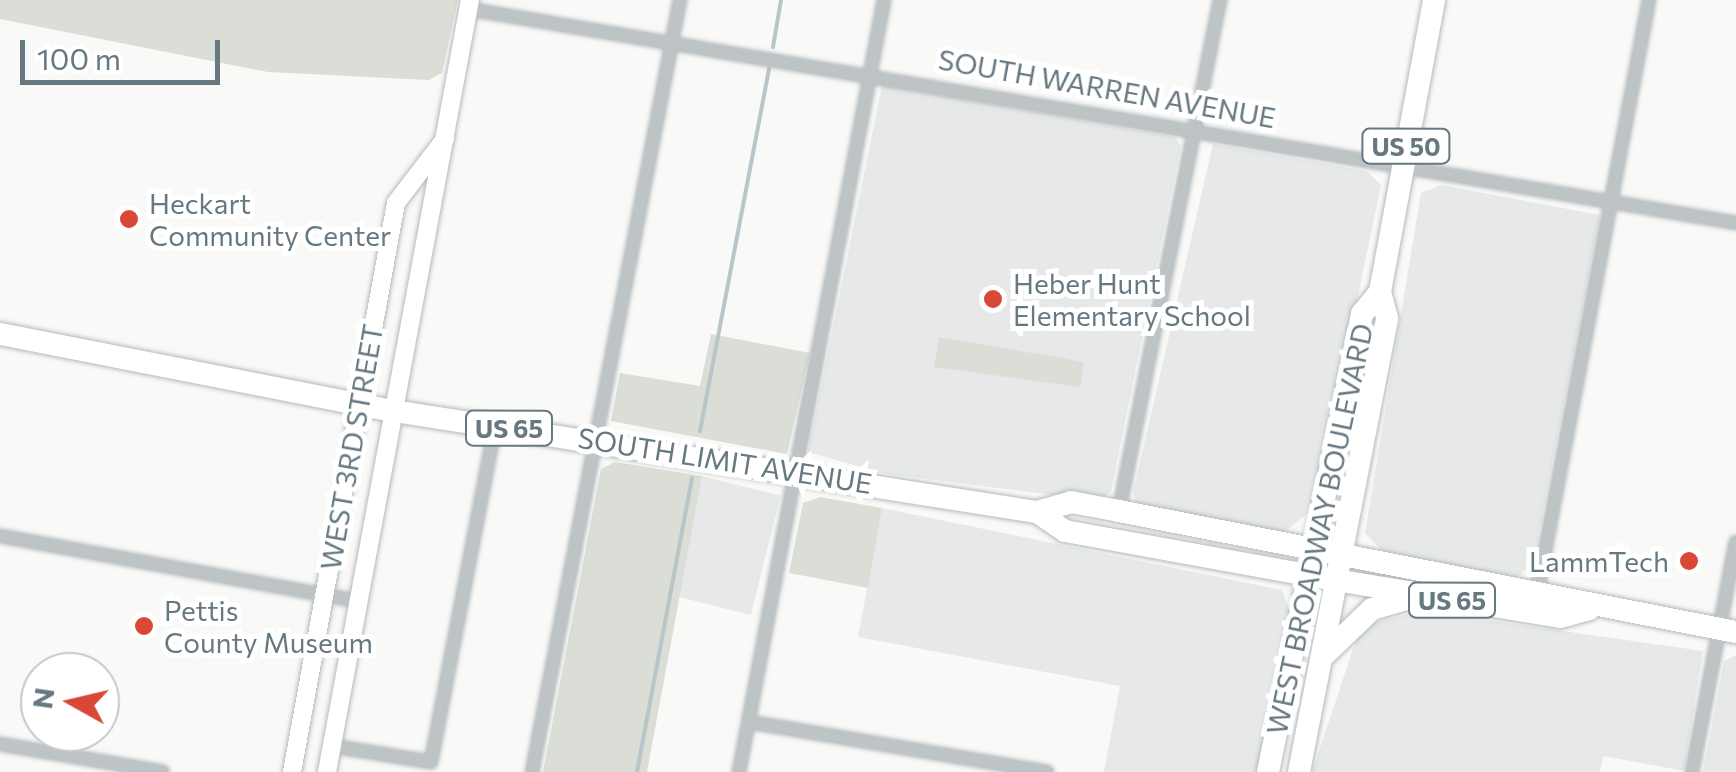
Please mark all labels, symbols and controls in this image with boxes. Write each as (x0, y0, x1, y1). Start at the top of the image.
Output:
scale bar (25, 20, 225, 82)
text: 100 m (37, 39, 121, 76)
street label: SOUTH WARREN AVENUE (936, 42, 1278, 134)
road number: US 50 (1361, 126, 1451, 166)
place label: Heckart Community Center (149, 186, 391, 252)
marker: Heckart Community Center (118, 208, 140, 230)
place label: Heber Hunt Elementary School (1013, 266, 1251, 332)
marker: Heber Hunt Elementary School (982, 288, 1004, 310)
street label: WEST BROADWAY BOULEVARD (1259, 320, 1379, 738)
street label: WEST 3RD STREET (313, 321, 389, 573)
road number: US 65 (464, 408, 554, 448)
street label: SOUTH LIMIT AVENUE (576, 420, 874, 500)
place label: LammTech (1529, 544, 1669, 578)
marker: LammTech (1678, 550, 1700, 572)
road number: US 65 (1407, 580, 1497, 620)
place label: Pettis County Museum (164, 593, 373, 659)
marker: Pettis County Museum (133, 615, 155, 637)
north arrow (20, 652, 120, 752)
text: N (24, 685, 61, 711)

